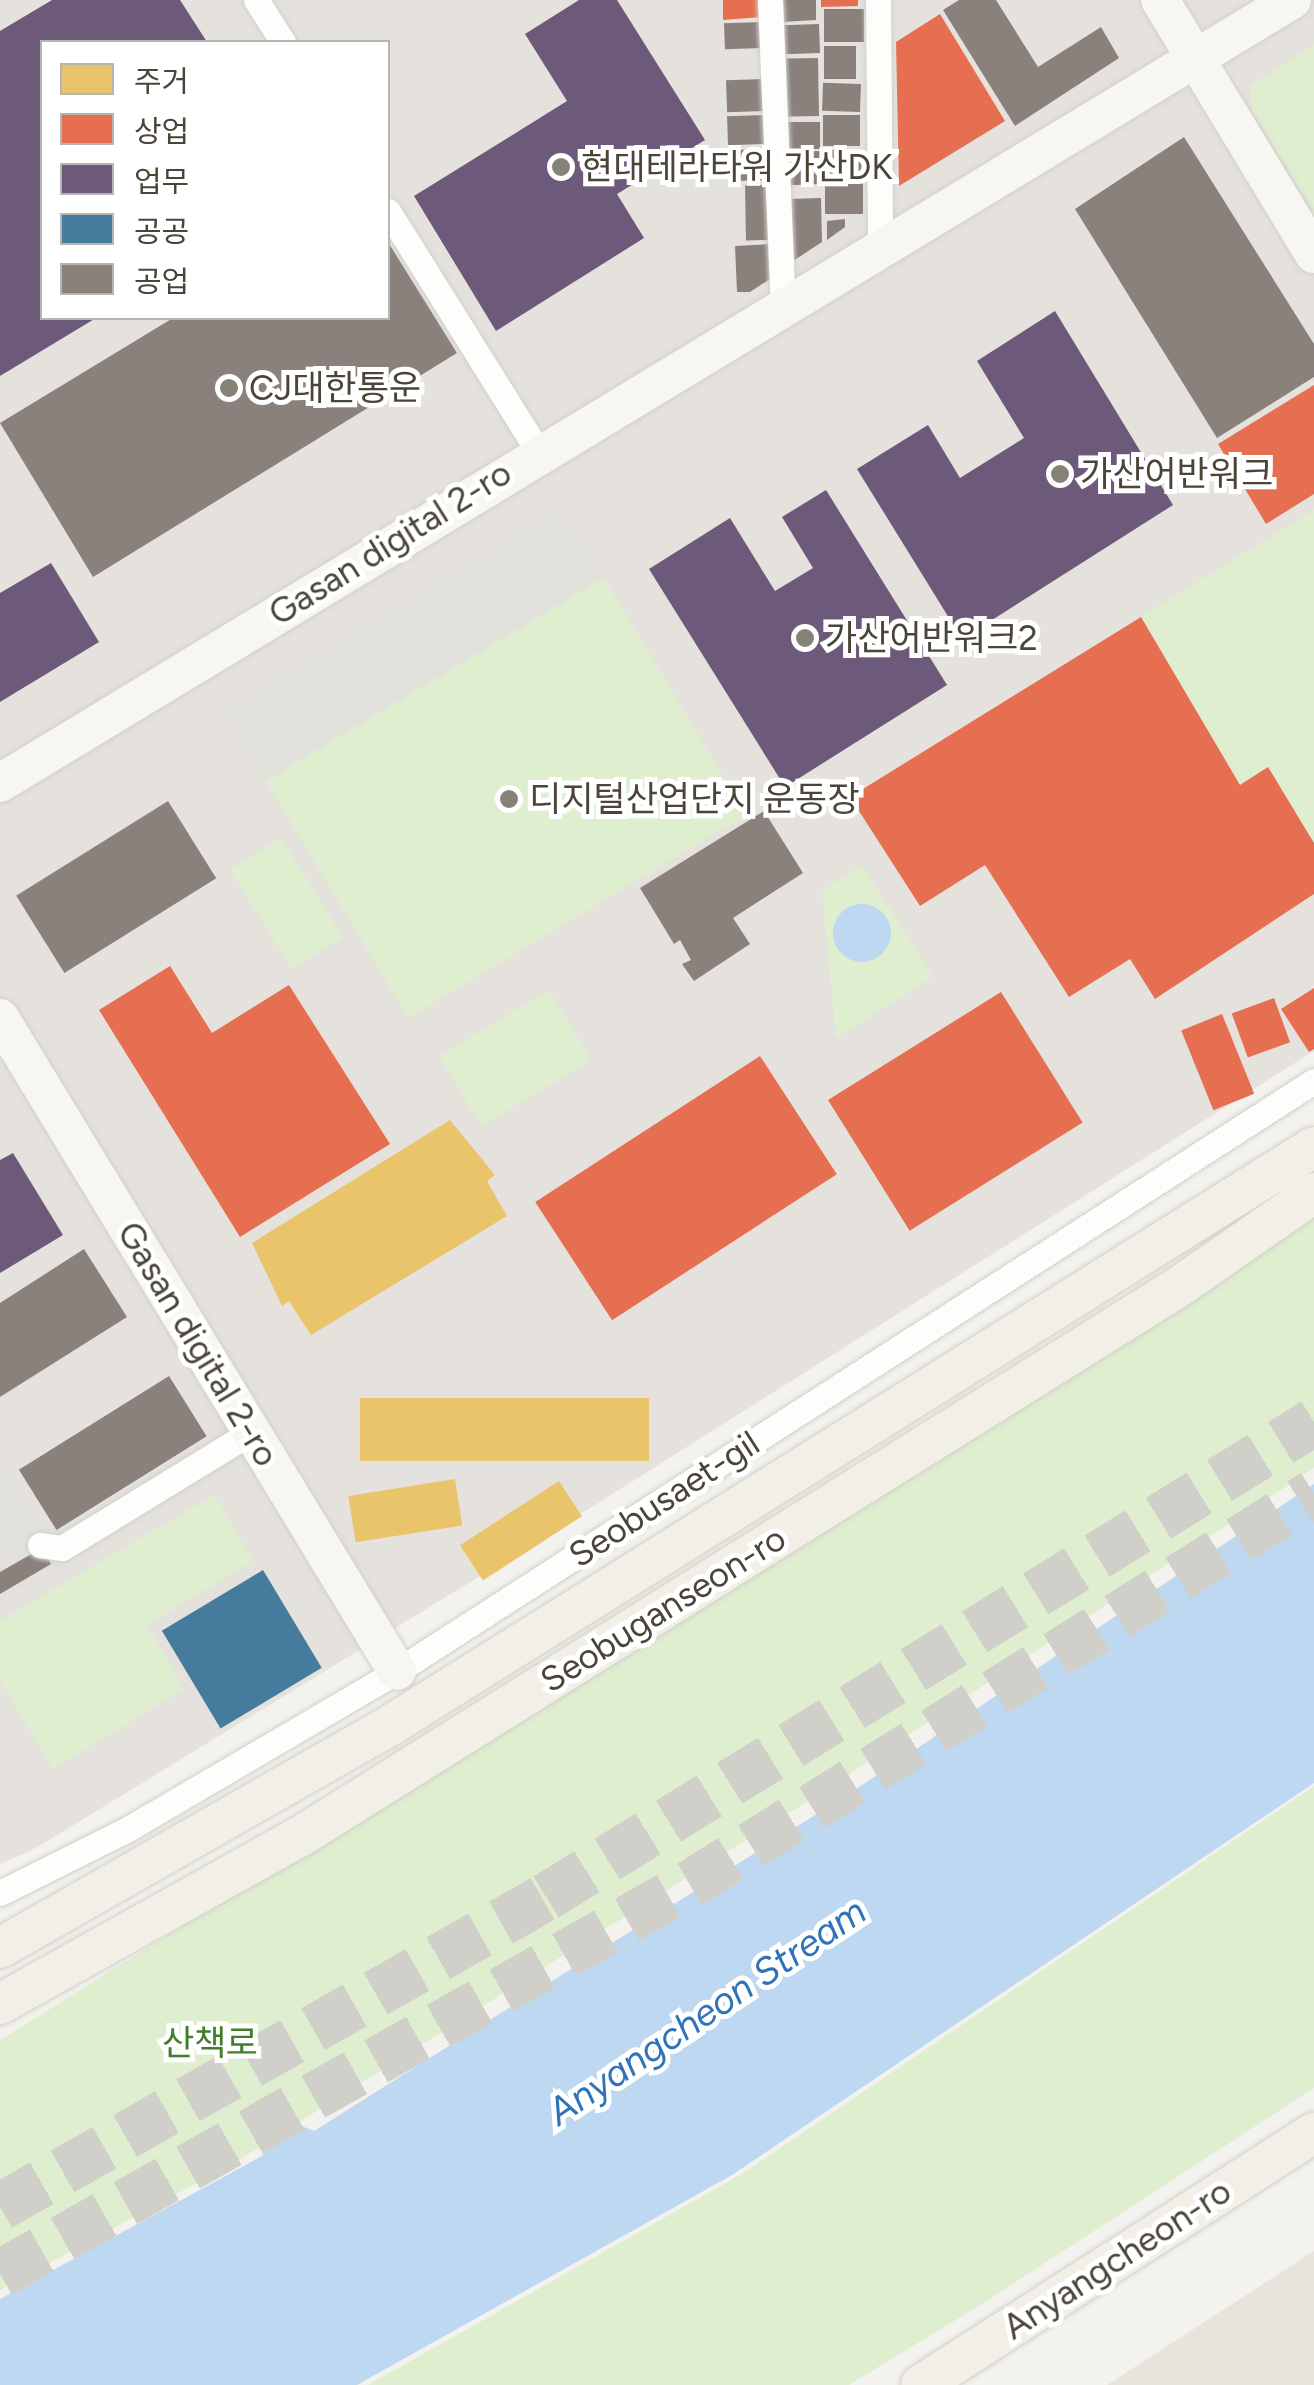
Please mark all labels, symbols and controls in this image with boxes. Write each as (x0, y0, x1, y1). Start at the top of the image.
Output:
legend (40, 40, 390, 320)
text: 주거 (134, 63, 189, 100)
text: 상업 (134, 113, 189, 150)
place label: 현대테라타워 가산DK (581, 146, 893, 188)
marker: 현대테라타워 가산DK (550, 156, 572, 178)
text: 업무 (134, 163, 189, 200)
text: 공공 (134, 213, 189, 250)
text: 공업 (134, 263, 189, 300)
place label: CJ대한통운 (249, 367, 421, 409)
marker: CJ대한통운 (218, 377, 240, 399)
street label: Gasan digital 2-ro (261, 452, 519, 634)
place label: 가산어반워크 (1080, 453, 1273, 495)
marker: 가산어반워크 (1049, 463, 1071, 485)
place label: 가산어반워크2 (825, 617, 1038, 659)
marker: 가산어반워크2 (794, 627, 816, 649)
place label: 디지털산업단지 운동장 (529, 778, 860, 820)
marker: 디지털산업단지 운동장 (498, 788, 520, 810)
street label: Gasan digital 2-ro (108, 1214, 288, 1474)
street label: Seobusaet-gil (561, 1422, 767, 1576)
street label: Seobuganseon-ro (533, 1517, 793, 1701)
water label: Anyangcheon Stream (539, 1889, 875, 2135)
park label: 산책로 (162, 2022, 258, 2064)
street label: Anyangcheon-ro (995, 2170, 1239, 2348)

